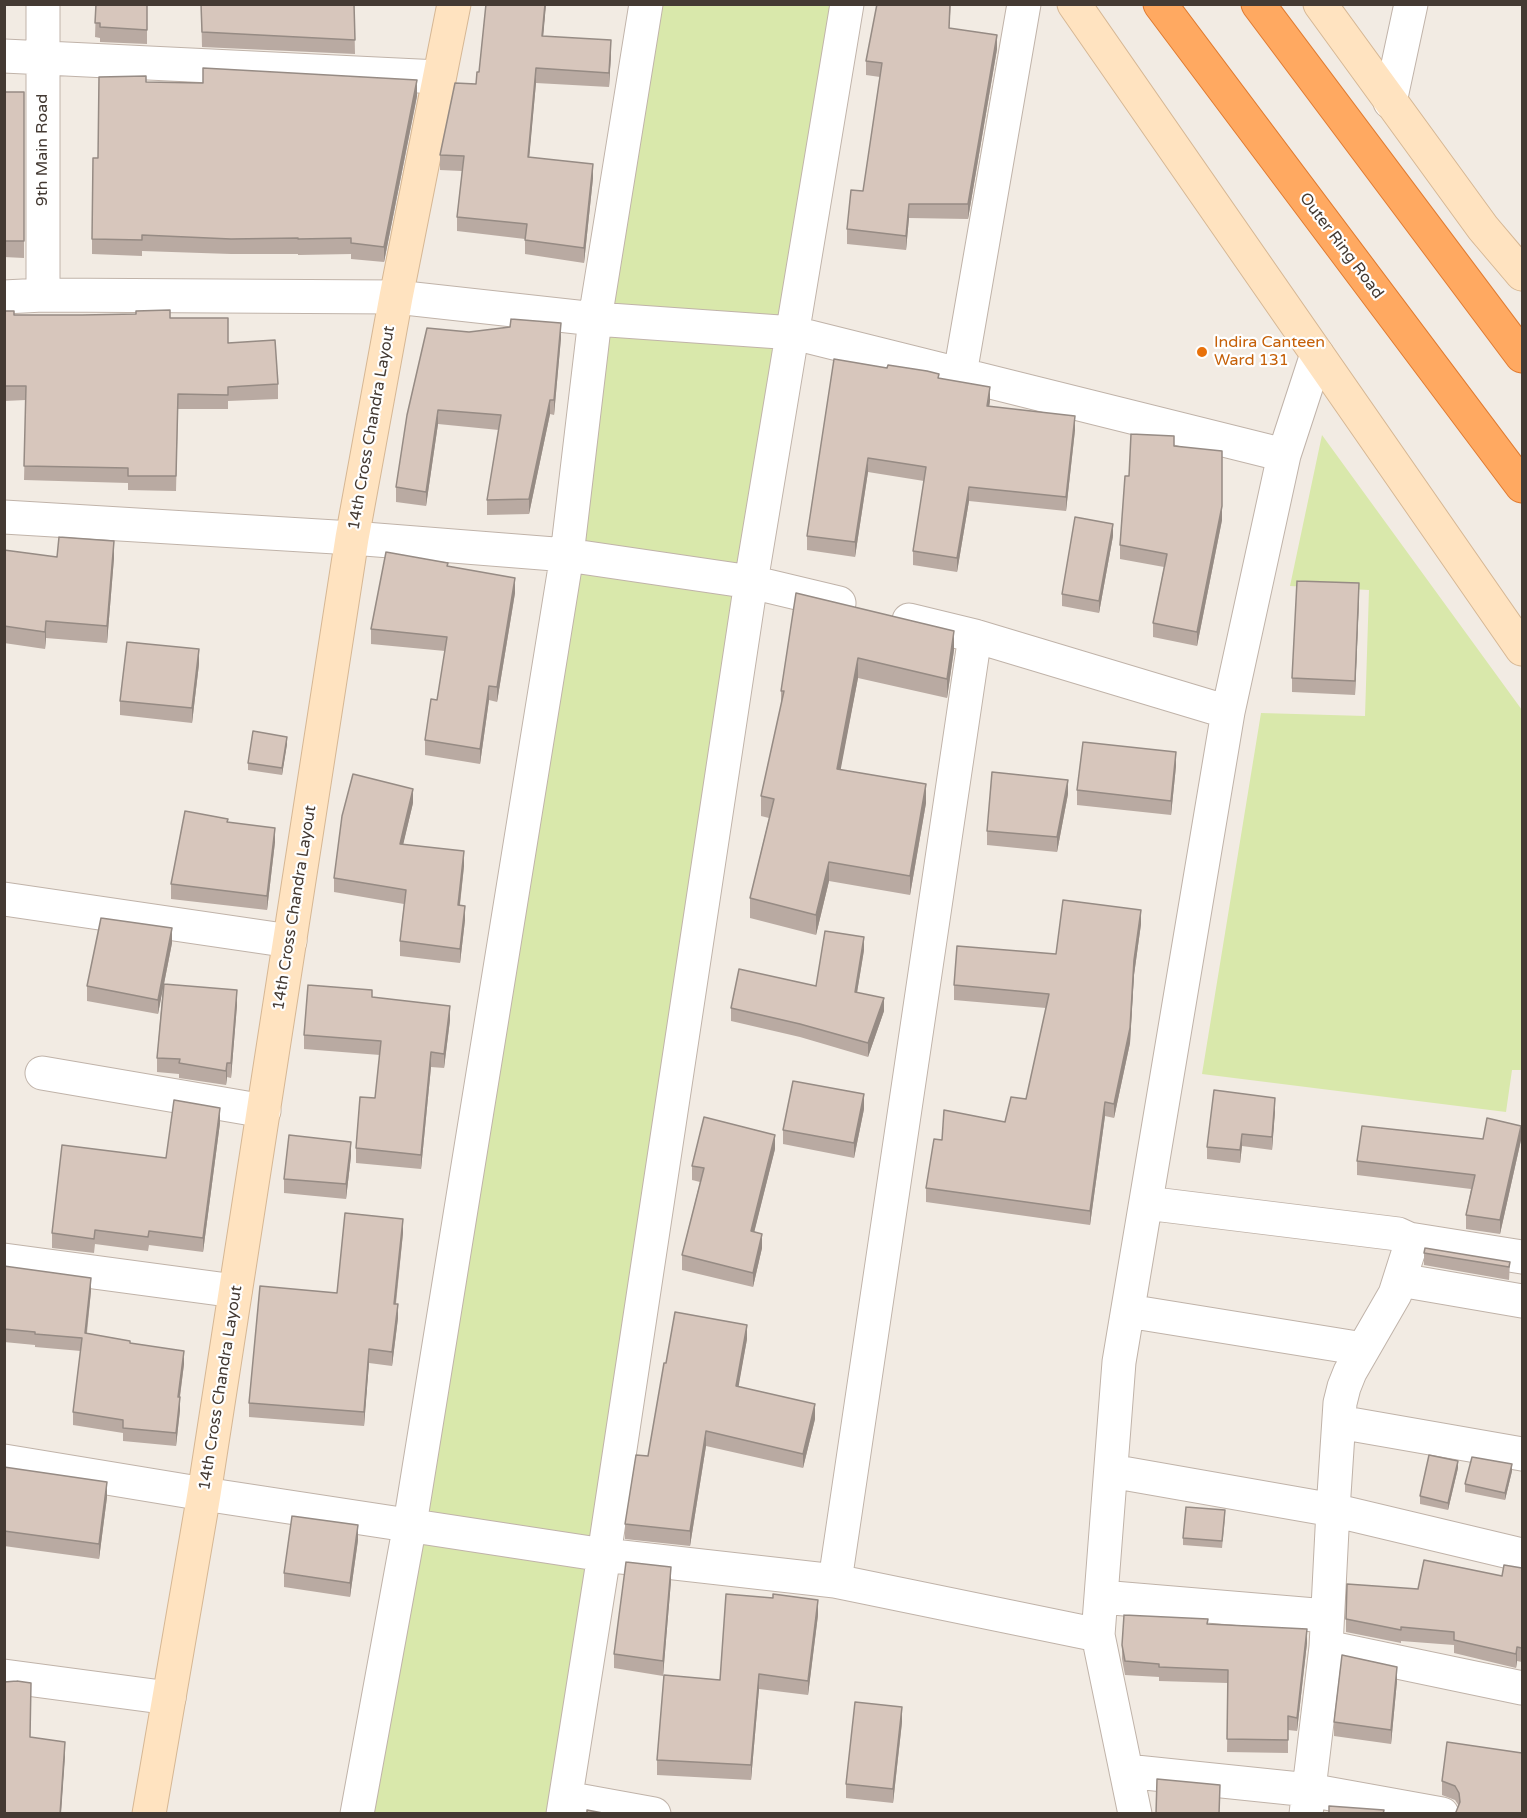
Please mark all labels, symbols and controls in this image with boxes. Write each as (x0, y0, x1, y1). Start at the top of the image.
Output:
street label: 9th Main Road (33, 94, 53, 206)
street label: Outer Ring Road (1295, 189, 1387, 303)
street label: 14th Cross Chandra Layout (345, 324, 399, 532)
place label: Indira Canteen Ward 131 (1214, 333, 1325, 371)
marker: Indira Canteen Ward 131 (1195, 345, 1209, 359)
street label: 14th Cross Chandra Layout (269, 804, 321, 1012)
street label: 14th Cross Chandra Layout (195, 1284, 247, 1492)

